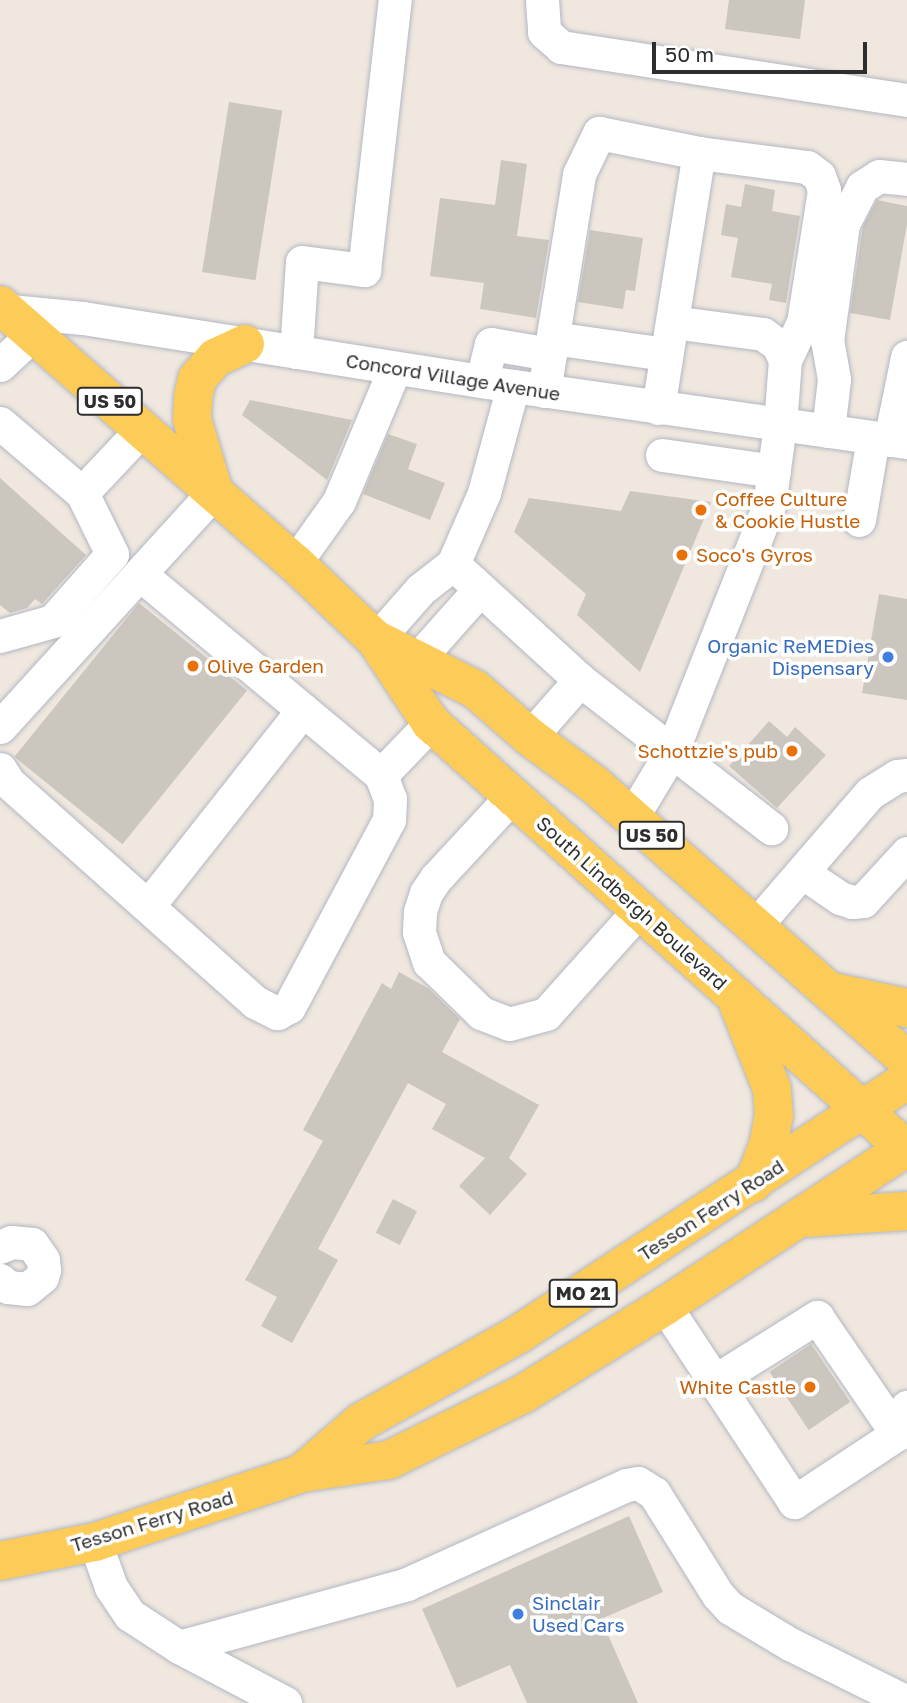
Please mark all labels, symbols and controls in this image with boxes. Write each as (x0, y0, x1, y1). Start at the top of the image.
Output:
scale bar (655, 28, 870, 72)
text: 50 m (665, 41, 714, 67)
street label: Concord Village Avenue (344, 349, 562, 405)
road number: US 50 (77, 386, 143, 416)
place label: Coffee Culture & Cookie Hustle (715, 488, 860, 532)
marker: Coffee Culture & Cookie Hustle (693, 502, 709, 518)
place label: Soco's Gyros (696, 544, 813, 566)
marker: Soco's Gyros (674, 547, 690, 563)
place label: Organic ReMEDies Dispensary (707, 635, 874, 679)
marker: Organic ReMEDies Dispensary (880, 649, 896, 665)
place label: Olive Garden (207, 655, 324, 677)
marker: Olive Garden (185, 658, 201, 674)
place label: Schottzie's pub (638, 740, 778, 762)
marker: Schottzie's pub (784, 743, 800, 759)
street label: South Lindbergh Boulevard (532, 811, 732, 995)
road number: US 50 (619, 820, 685, 850)
street label: Tesson Ferry Road (634, 1155, 788, 1265)
road number: MO 21 (548, 1278, 618, 1308)
place label: White Castle (679, 1376, 796, 1398)
marker: White Castle (802, 1379, 818, 1395)
street label: Tesson Ferry Road (68, 1485, 236, 1557)
place label: Sinclair Used Cars (532, 1592, 625, 1636)
marker: Sinclair Used Cars (510, 1606, 526, 1622)

